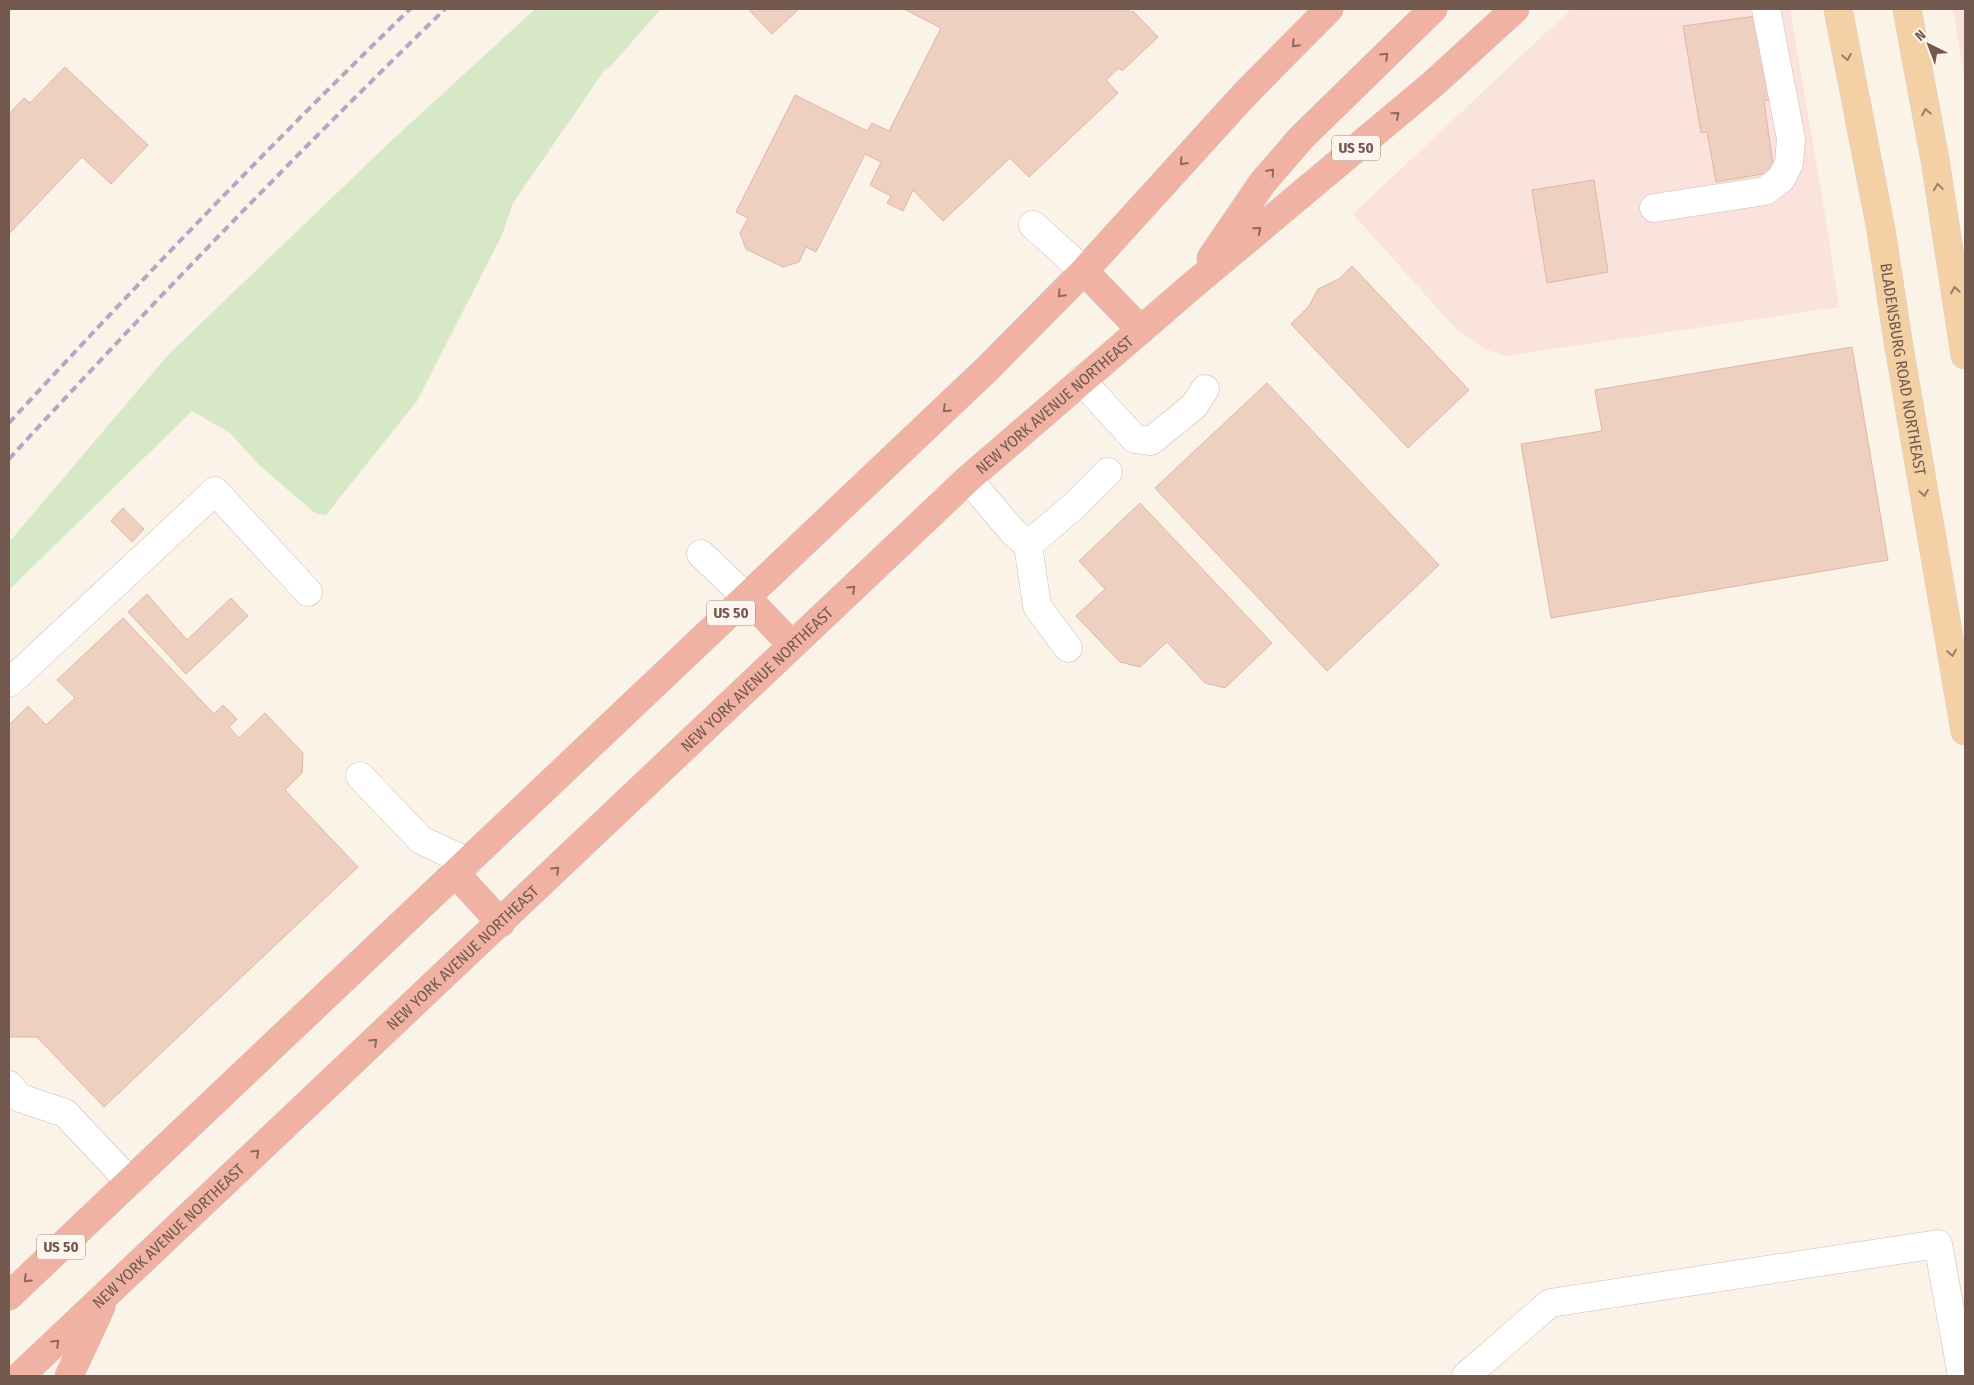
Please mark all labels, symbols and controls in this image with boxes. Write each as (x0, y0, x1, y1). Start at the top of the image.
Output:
north arrow (1904, 20, 1954, 70)
text: N (1912, 27, 1929, 45)
one-way arrow (1292, 38, 1301, 47)
one-way arrow (1841, 52, 1852, 61)
one-way arrow (1380, 53, 1389, 62)
one-way arrow (1921, 108, 1931, 117)
one-way arrow (1390, 112, 1399, 120)
road number: US 50 (1332, 136, 1380, 160)
one-way arrow (1180, 156, 1189, 165)
one-way arrow (1266, 169, 1274, 178)
one-way arrow (1934, 183, 1944, 192)
one-way arrow (1252, 228, 1261, 236)
street label: BLADENSBURG ROAD NORTHEAST (1876, 262, 1930, 477)
one-way arrow (1950, 286, 1960, 294)
one-way arrow (1058, 288, 1067, 297)
street label: NEW YORK AVENUE NORTHEAST (972, 331, 1138, 478)
one-way arrow (943, 403, 952, 412)
one-way arrow (1919, 489, 1929, 497)
one-way arrow (846, 586, 855, 595)
road number: US 50 (707, 600, 755, 626)
street label: NEW YORK AVENUE NORTHEAST (677, 603, 837, 756)
one-way arrow (1946, 649, 1956, 658)
one-way arrow (550, 867, 559, 876)
street label: NEW YORK AVENUE NORTHEAST (383, 881, 543, 1034)
one-way arrow (369, 1039, 378, 1048)
one-way arrow (251, 1150, 260, 1159)
street label: NEW YORK AVENUE NORTHEAST (89, 1159, 249, 1312)
road number: US 50 (37, 1234, 85, 1260)
one-way arrow (24, 1273, 33, 1282)
one-way arrow (50, 1340, 59, 1349)

